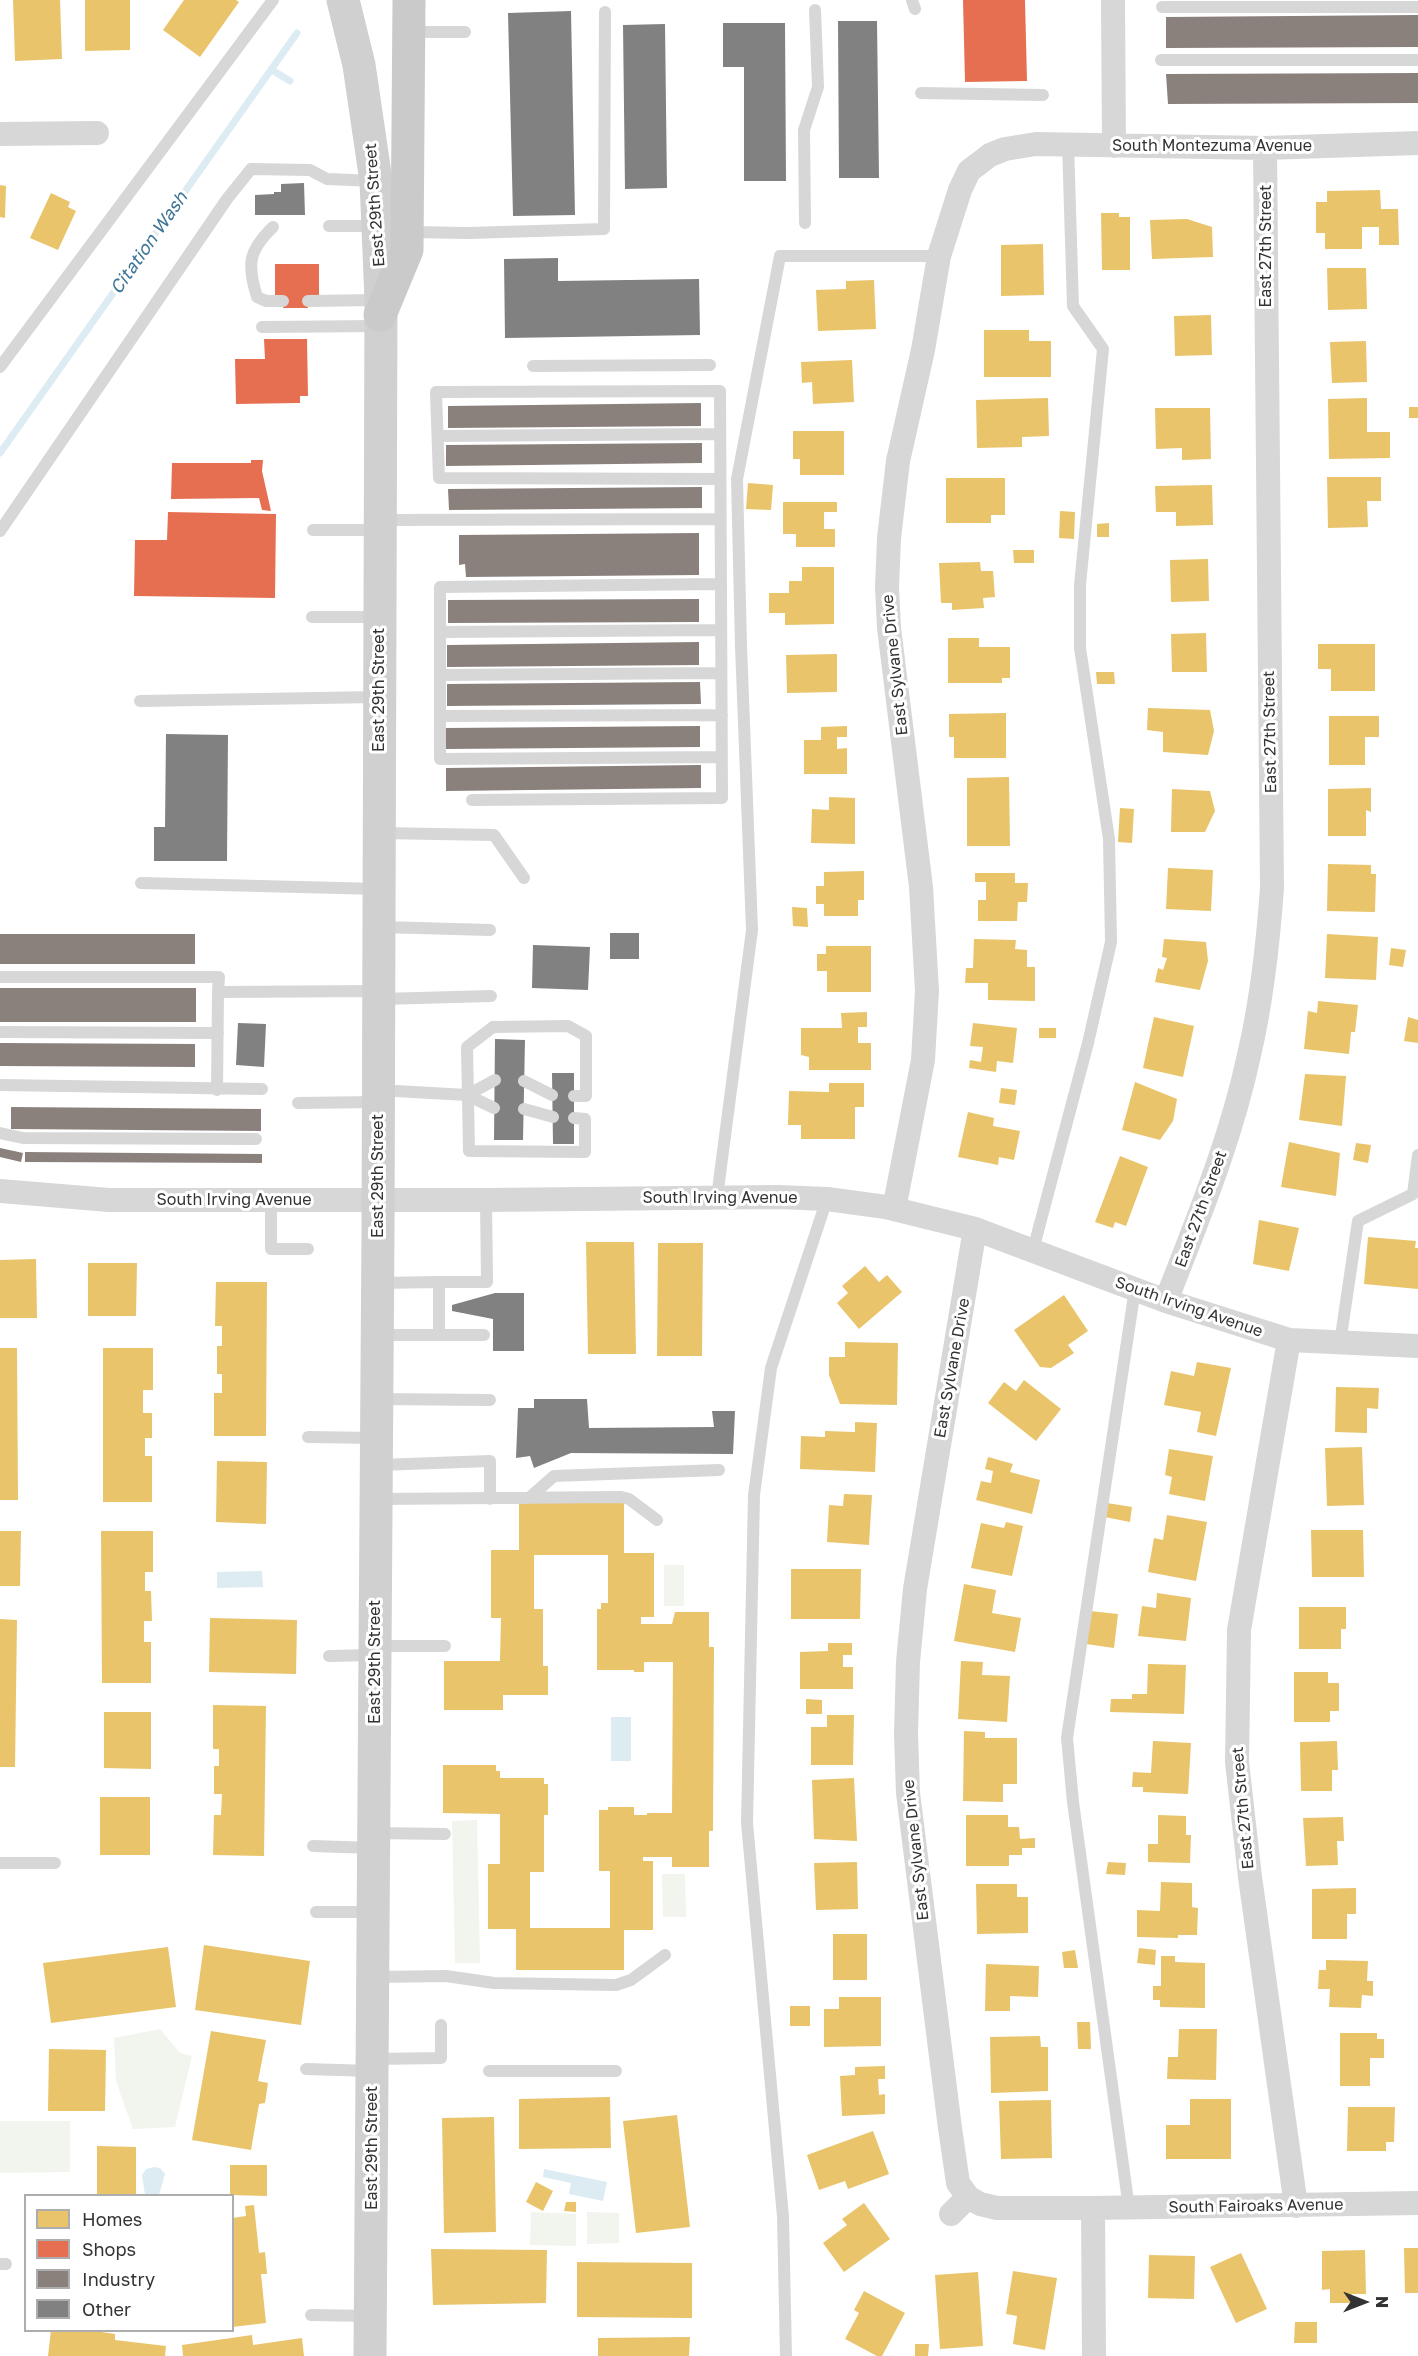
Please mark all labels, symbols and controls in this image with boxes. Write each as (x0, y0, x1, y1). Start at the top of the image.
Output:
street label: South Montezuma Avenue (1112, 136, 1312, 156)
street label: East 29th Street (361, 142, 389, 268)
street label: East 27th Street (1256, 185, 1276, 307)
water label: Citation Wash (106, 188, 192, 298)
street label: East Sylvane Drive (878, 594, 912, 736)
street label: East 29th Street (369, 628, 389, 752)
street label: East 27th Street (1259, 670, 1281, 794)
street label: East 29th Street (368, 1114, 388, 1238)
street label: East 27th Street (1171, 1148, 1231, 1270)
street label: South Irving Avenue (643, 1188, 797, 1208)
street label: South Irving Avenue (157, 1190, 311, 1210)
street label: South Irving Avenue (1113, 1273, 1265, 1341)
street label: East Sylvane Drive (930, 1297, 974, 1439)
street label: East 29th Street (365, 1600, 385, 1724)
street label: East 27th Street (1228, 1746, 1258, 1870)
street label: East Sylvane Drive (899, 1779, 933, 1921)
street label: East 29th Street (362, 2086, 382, 2210)
legend (24, 2194, 234, 2332)
street label: South Fairoaks Avenue (1168, 2195, 1344, 2217)
text: Homes (82, 2208, 142, 2230)
text: Shops (82, 2238, 136, 2260)
text: Industry (82, 2268, 155, 2290)
north arrow (1334, 2272, 1394, 2332)
text: N (1372, 2296, 1392, 2308)
text: Other (82, 2298, 131, 2320)

